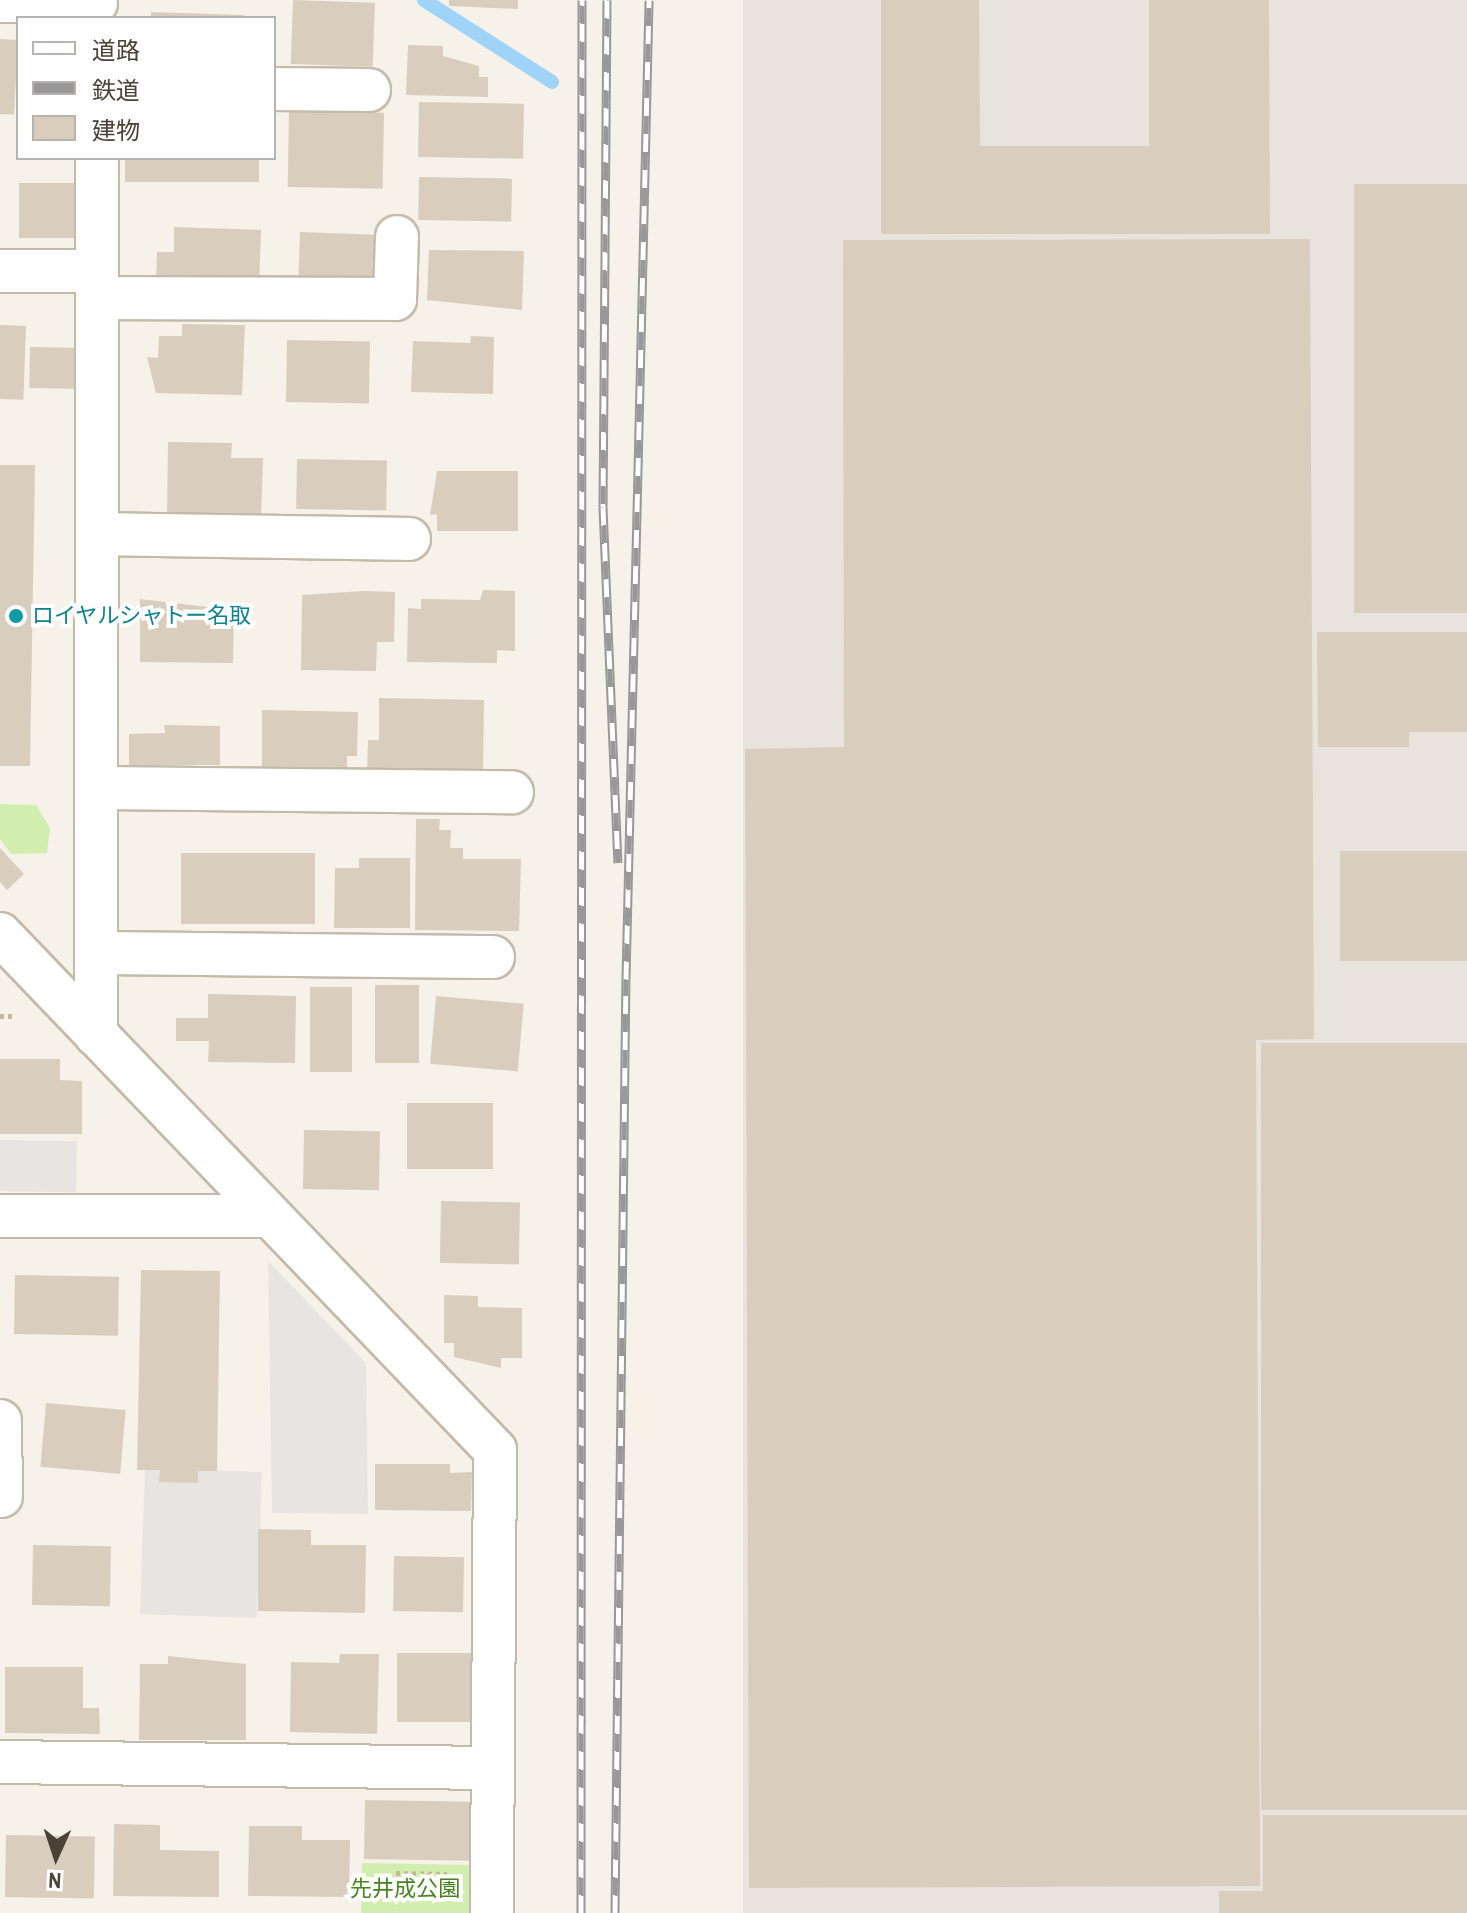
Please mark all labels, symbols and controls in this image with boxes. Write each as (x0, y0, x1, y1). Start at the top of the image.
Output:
legend (16, 16, 276, 160)
text: 道路 (92, 34, 140, 66)
text: 鉄道 (92, 74, 140, 106)
text: 建物 (92, 114, 140, 146)
place label: ロイヤルシャトー名取 (32, 603, 252, 629)
marker: ロイヤルシャトー名取 (7, 607, 25, 625)
north arrow (16, 1817, 96, 1897)
text: N (47, 1866, 62, 1896)
park label: 先井成公園 (350, 1876, 460, 1902)

